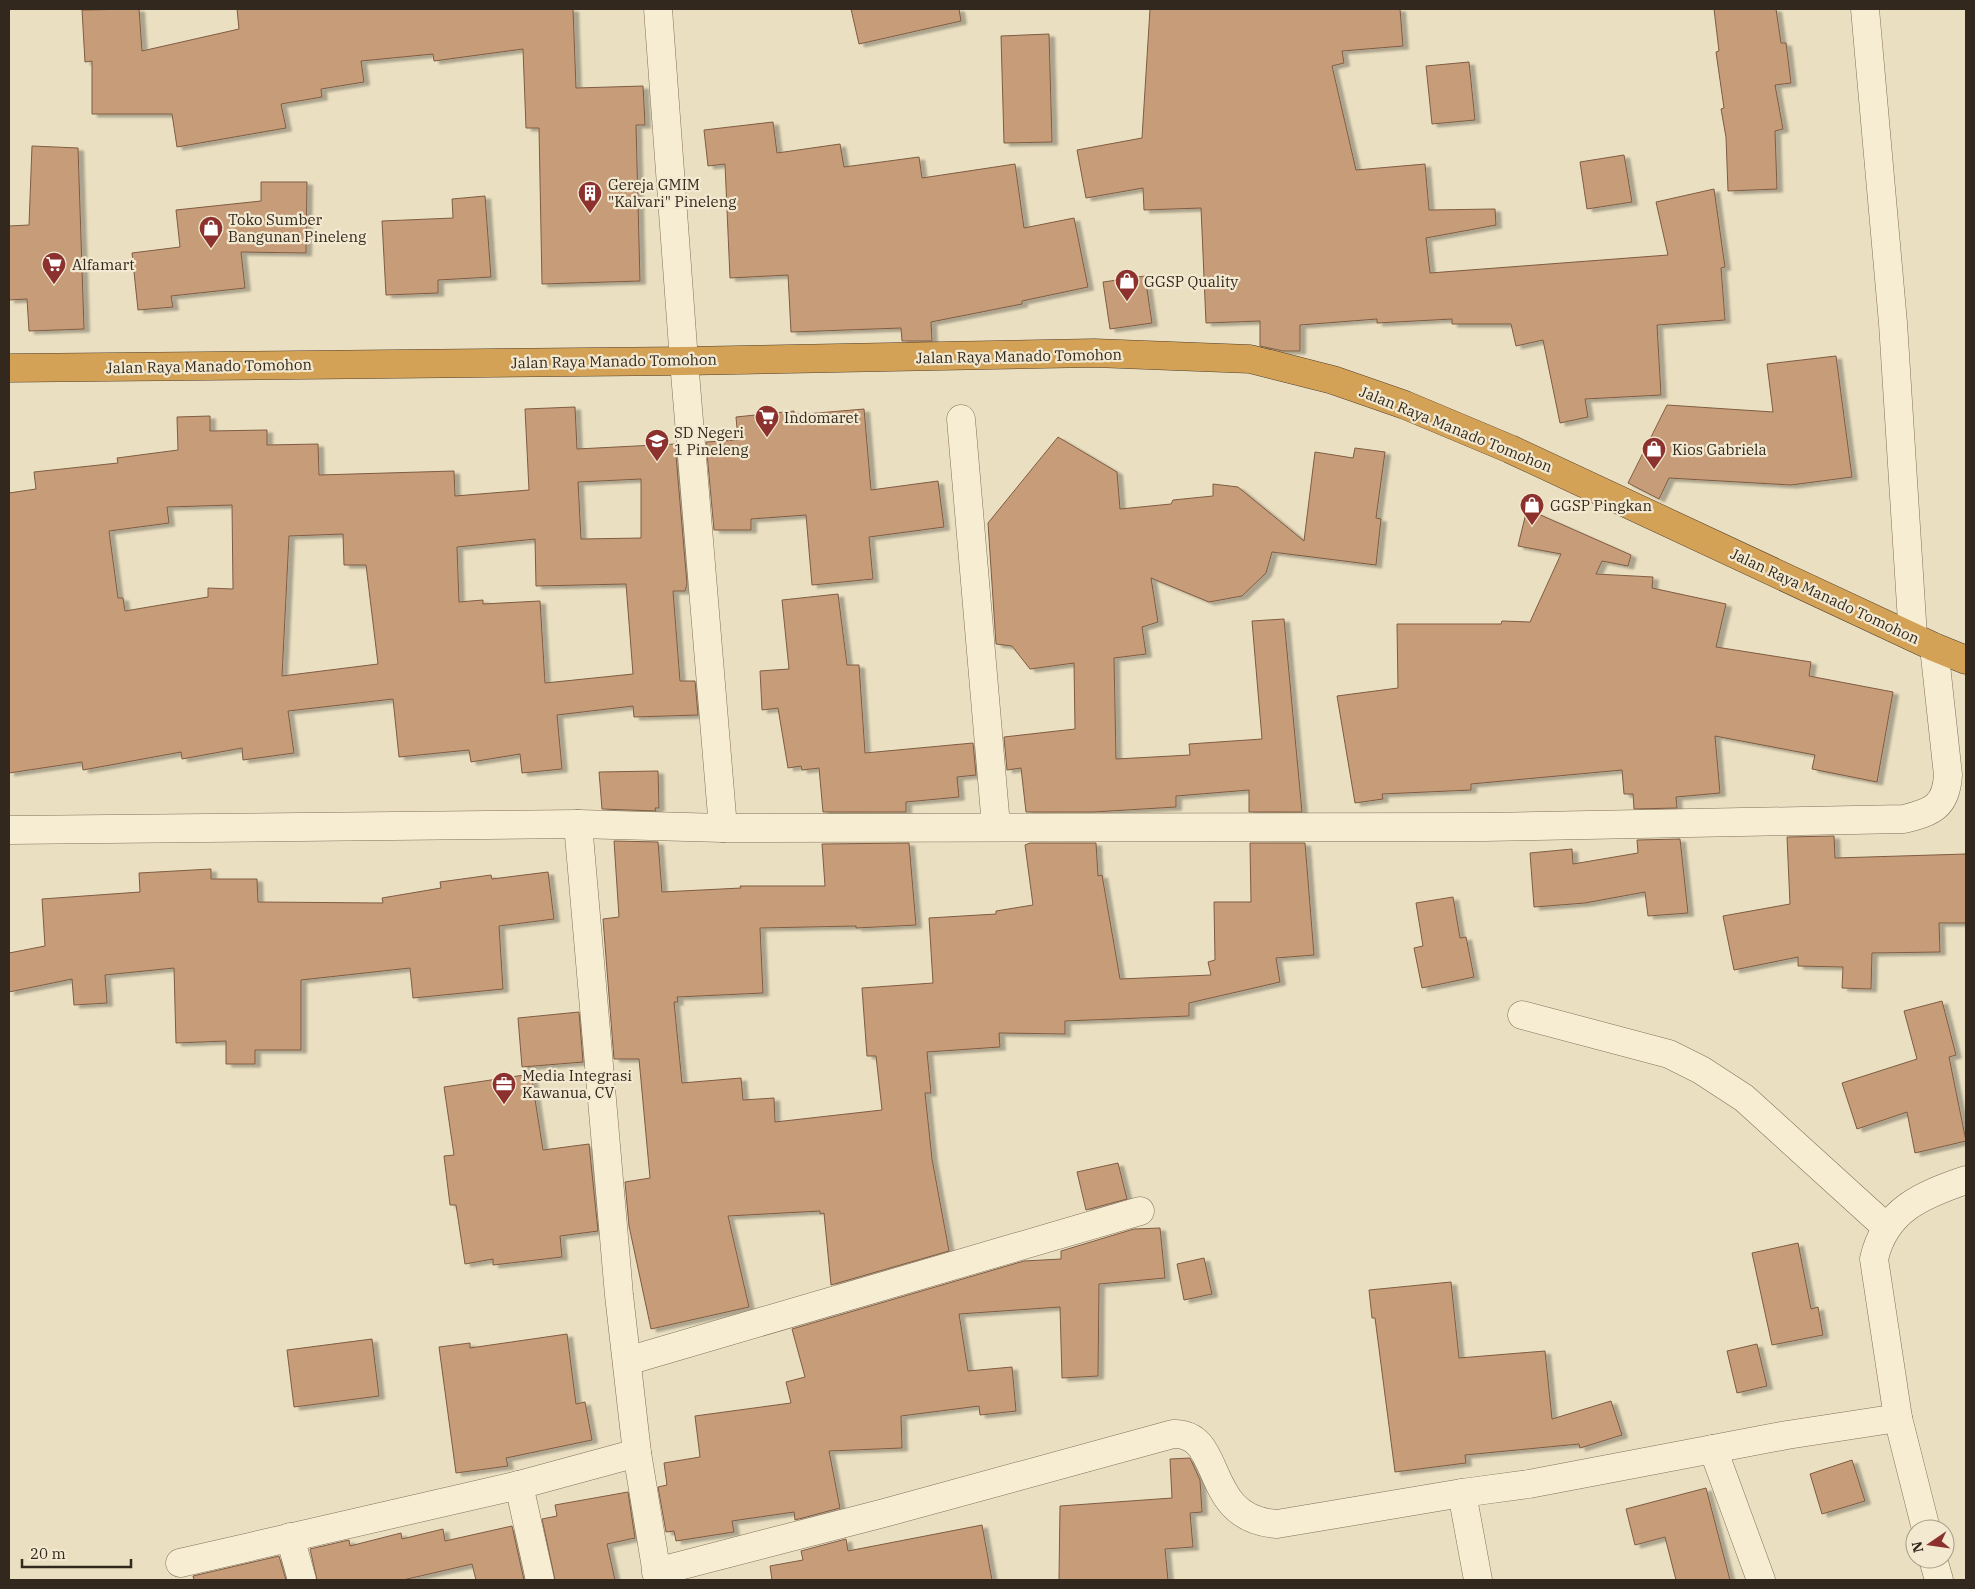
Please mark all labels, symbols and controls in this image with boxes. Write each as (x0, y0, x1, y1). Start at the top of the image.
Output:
place label: Gereja GMIM "Kalvari" Pineleng (608, 175, 736, 211)
building icon: Gereja GMIM "Kalvari" Pineleng (577, 180, 603, 214)
place label: Toko Sumber Bangunan Pineleng (228, 210, 366, 246)
shop icon: Toko Sumber Bangunan Pineleng (198, 215, 224, 249)
supermarket icon: Alfamart (41, 251, 67, 285)
place label: Alfamart (72, 255, 135, 274)
shop icon: GGSP Quality (1114, 268, 1140, 302)
place label: GGSP Quality (1144, 272, 1238, 291)
street label: Jalan Raya Manado Tomohon (916, 345, 1123, 367)
street label: Jalan Raya Manado Tomohon (511, 350, 718, 372)
street label: Jalan Raya Manado Tomohon (106, 355, 313, 377)
street label: Jalan Raya Manado Tomohon (1357, 382, 1556, 477)
supermarket icon: Indomaret (754, 404, 780, 438)
place label: Indomaret (784, 408, 859, 427)
place label: SD Negeri 1 Pineleng (674, 423, 749, 459)
school or university icon: SD Negeri 1 Pineleng (644, 428, 670, 462)
shop icon: Kios Gabriela (1641, 436, 1667, 470)
place label: Kios Gabriela (1672, 440, 1767, 459)
shop icon: GGSP Pingkan (1519, 492, 1545, 526)
place label: GGSP Pingkan (1550, 496, 1652, 515)
street label: Jalan Raya Manado Tomohon (1728, 544, 1923, 648)
place label: Media Integrasi Kawanua, CV (522, 1066, 632, 1102)
office icon: Media Integrasi Kawanua, CV (491, 1071, 517, 1105)
north arrow (1905, 1519, 1955, 1569)
scale bar (22, 1536, 131, 1568)
text: N (1907, 1540, 1927, 1554)
text: 20 m (30, 1544, 66, 1563)

